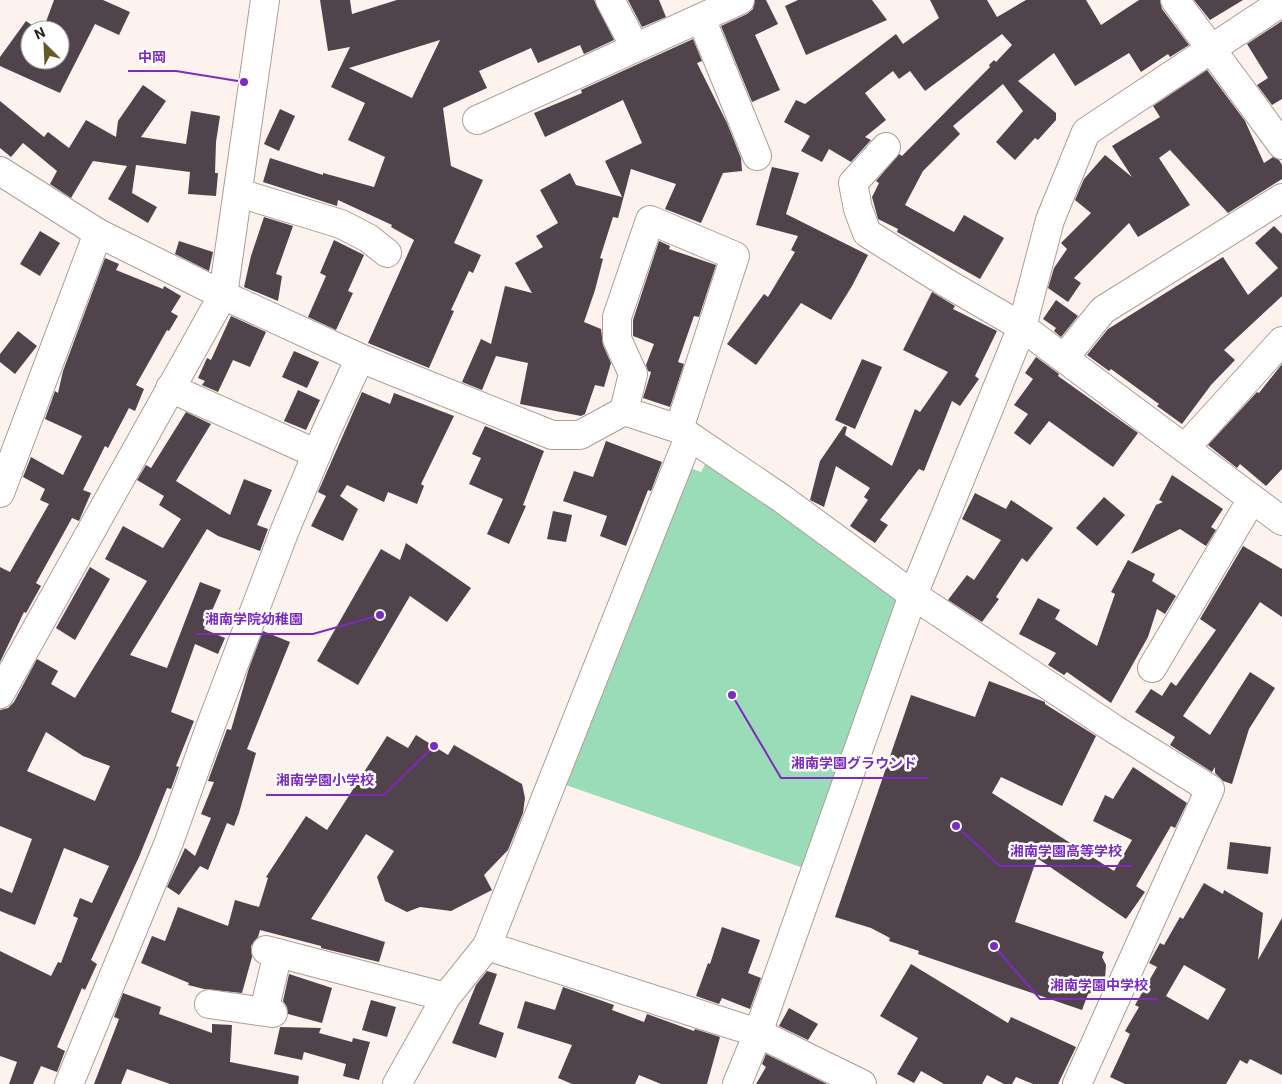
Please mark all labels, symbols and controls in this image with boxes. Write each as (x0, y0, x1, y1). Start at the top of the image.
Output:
north arrow (20, 20, 70, 70)
text: N (32, 24, 47, 42)
callout: 中岡 (128, 42, 176, 71)
text: 中岡 (138, 49, 166, 65)
callout: 湘南学院幼稚園 (195, 605, 313, 634)
text: 湘南学院幼稚園 (205, 611, 303, 627)
callout: 湘南学園グラウンド (781, 749, 927, 778)
text: 湘南学園グラウンド (791, 755, 917, 771)
callout: 湘南学園小学校 (266, 766, 384, 795)
text: 湘南学園小学校 (276, 772, 374, 788)
callout: 湘南学園高等学校 (1000, 837, 1132, 866)
text: 湘南学園高等学校 (1010, 843, 1122, 859)
callout: 湘南学園中学校 (1040, 970, 1158, 999)
text: 湘南学園中学校 (1050, 977, 1148, 993)

